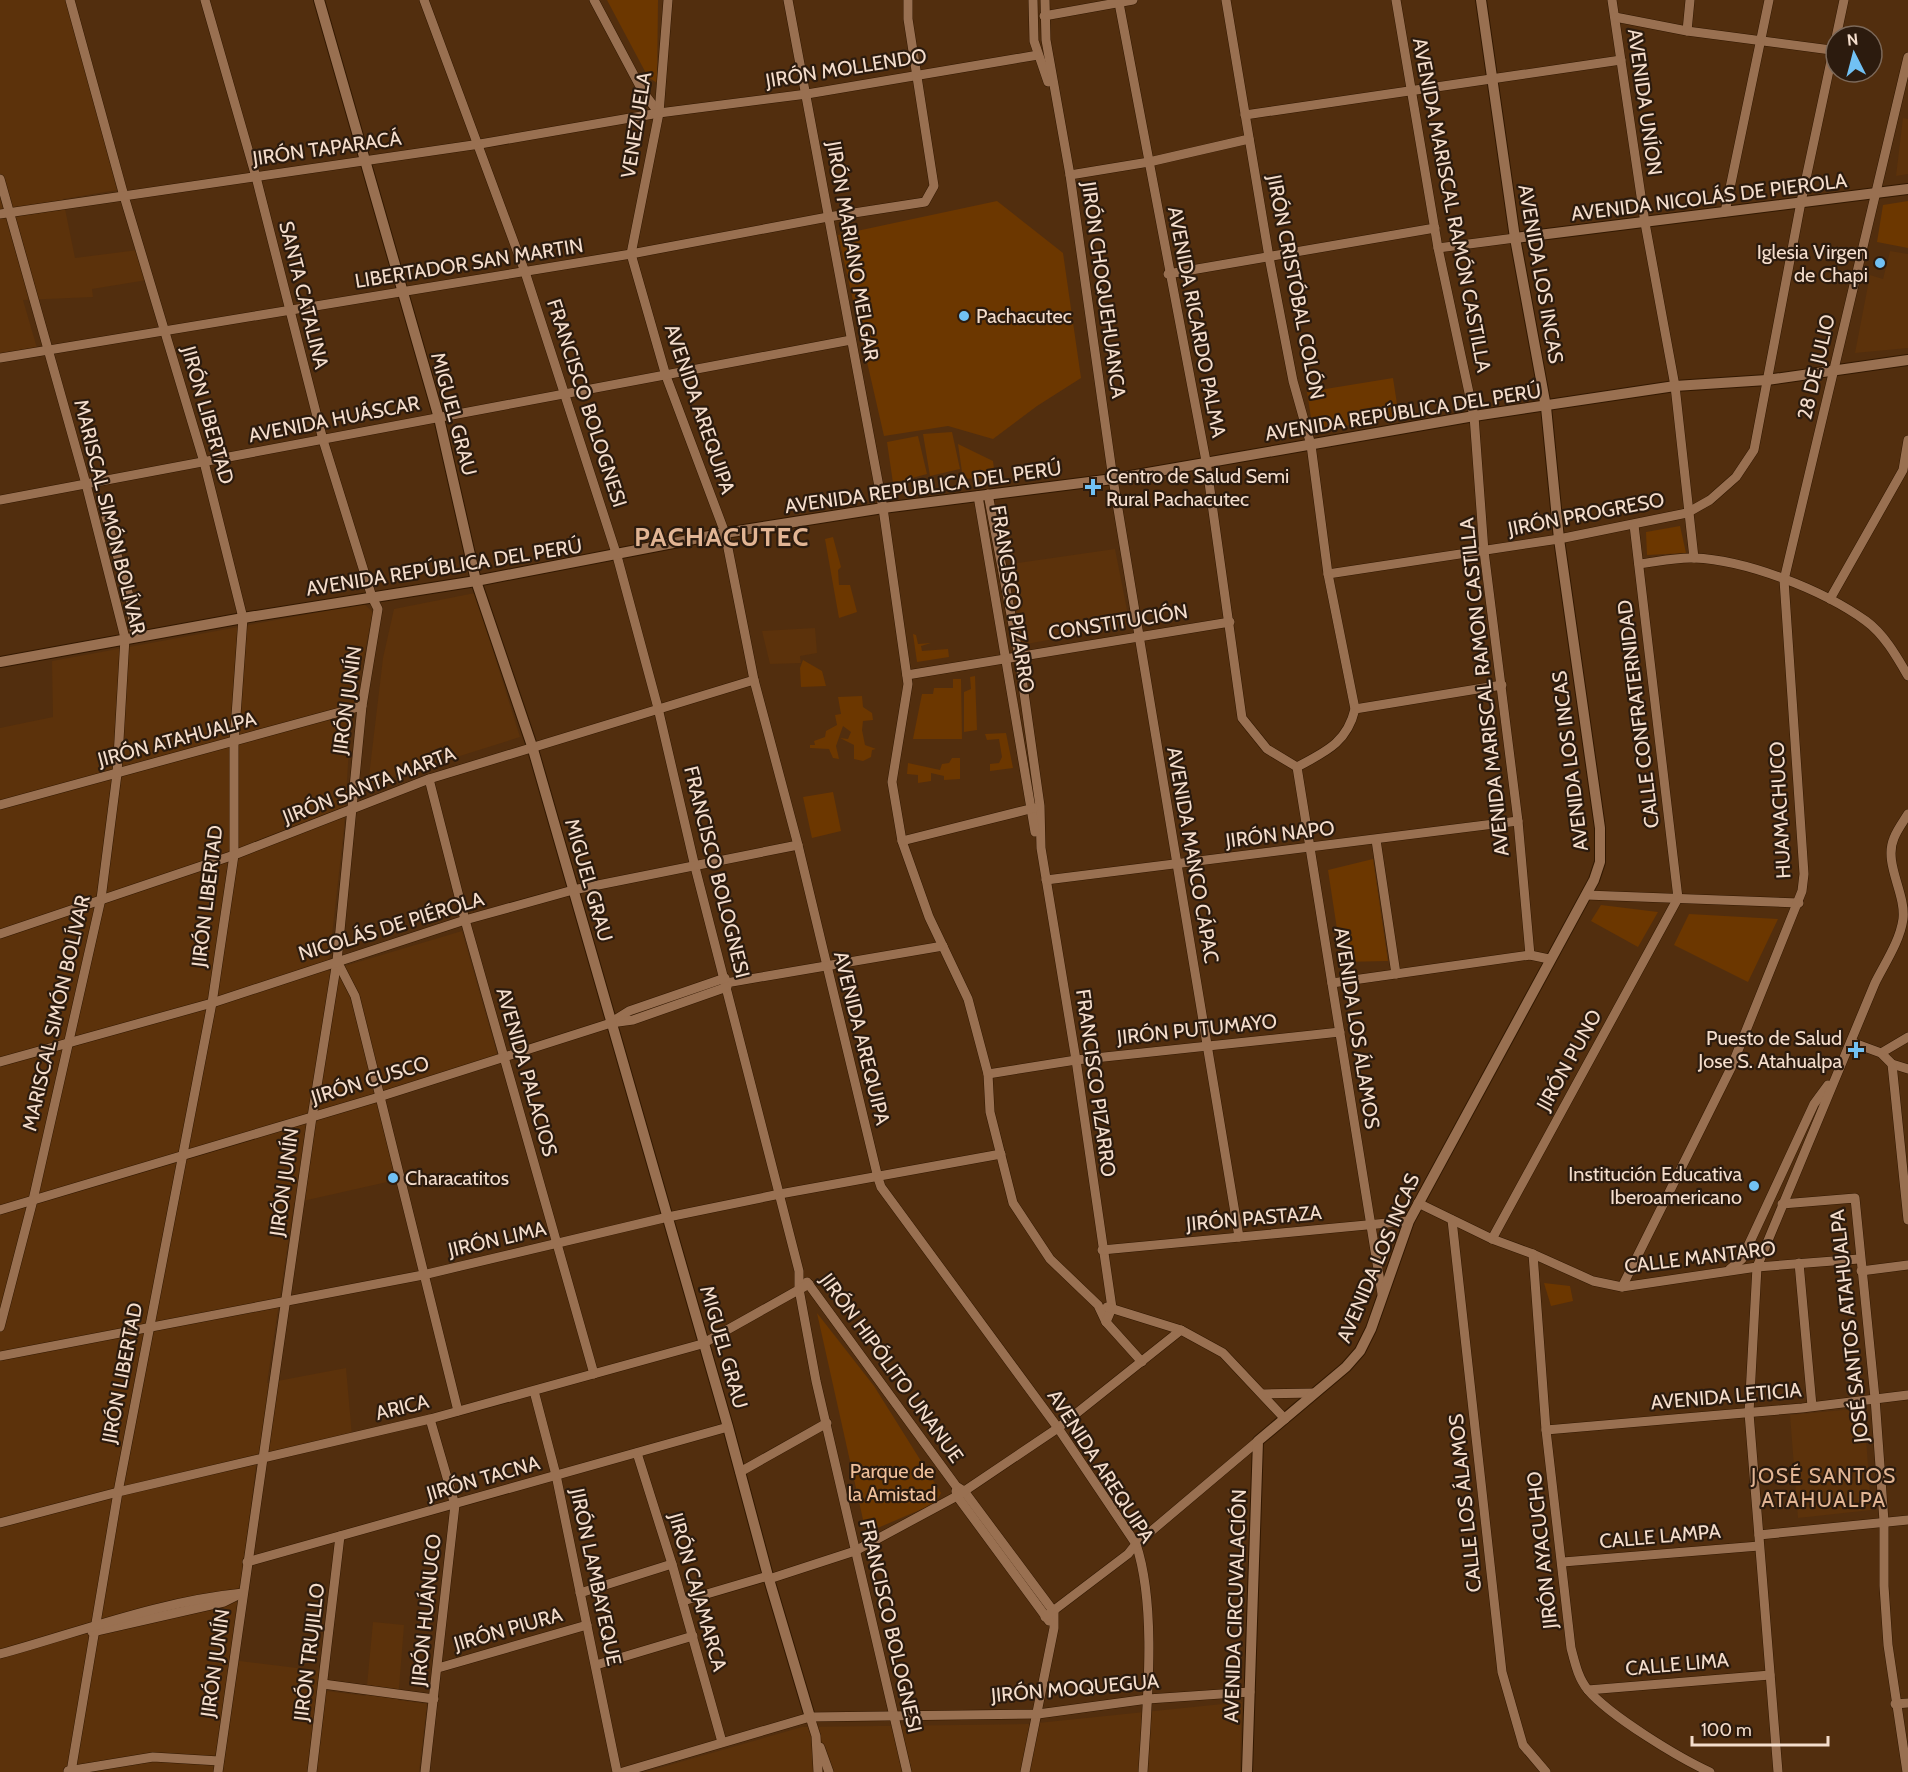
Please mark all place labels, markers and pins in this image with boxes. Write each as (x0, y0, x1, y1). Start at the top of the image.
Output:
place label: Iglesia Virgen de Chapi (1757, 240, 1868, 287)
marker: Iglesia Virgen de Chapi (1873, 256, 1887, 270)
place label: Pachacutec (976, 304, 1072, 328)
marker: Pachacutec (957, 309, 971, 323)
place label: Centro de Salud Semi Rural Pachacutec (1106, 464, 1289, 511)
marker: Centro de Salud Semi Rural Pachacutec (1084, 478, 1102, 496)
place label: Puesto de Salud Jose S. Atahualpa (1697, 1026, 1842, 1073)
marker: Puesto de Salud Jose S. Atahualpa (1847, 1041, 1865, 1059)
place label: Institución Educativa Iberoamericano (1568, 1162, 1742, 1209)
place label: Characatitos (405, 1166, 509, 1190)
marker: Characatitos (386, 1171, 400, 1185)
marker: Institución Educativa Iberoamericano (1747, 1179, 1761, 1193)

